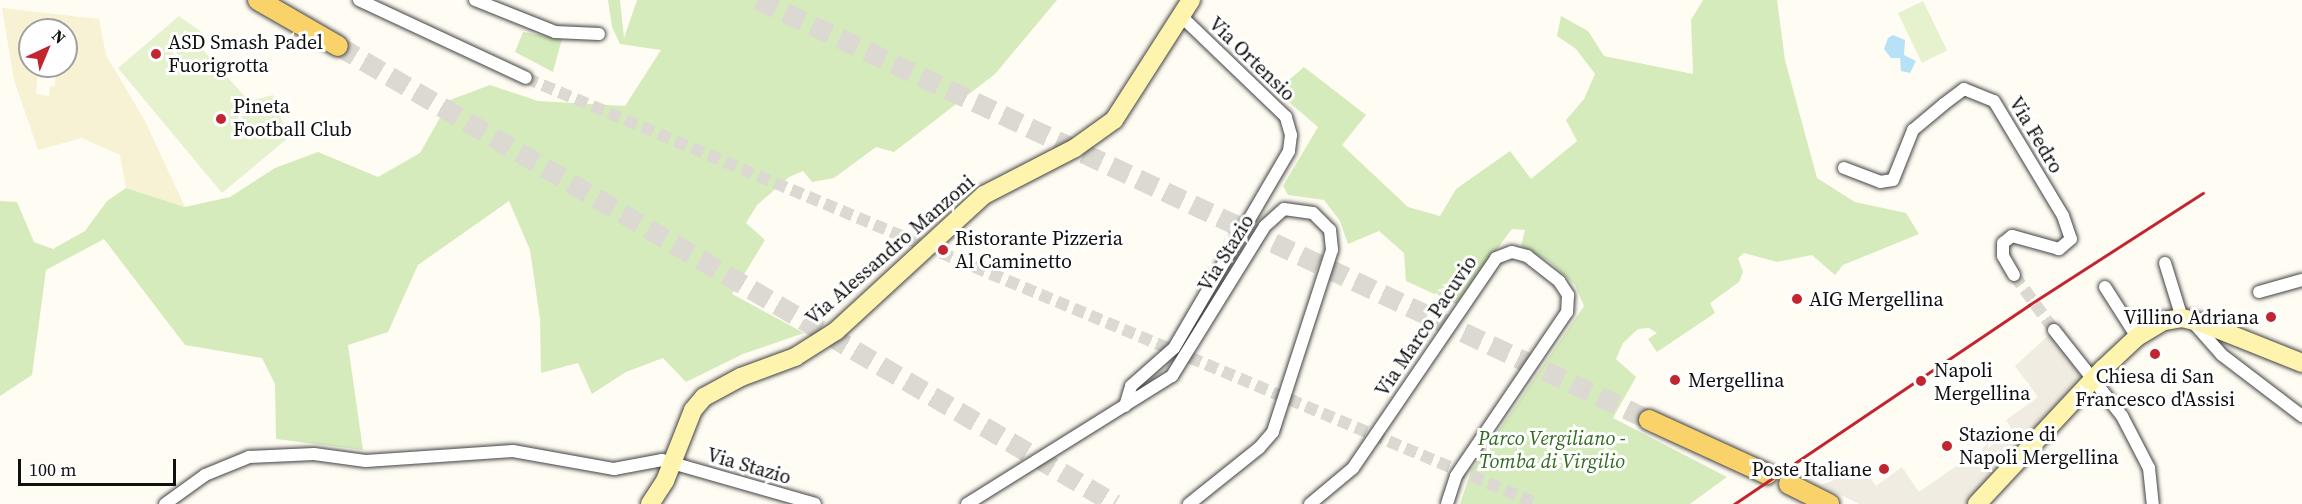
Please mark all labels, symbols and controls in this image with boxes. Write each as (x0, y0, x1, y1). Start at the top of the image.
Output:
street label: Via Ortensio (1204, 12, 1300, 106)
north arrow (18, 18, 78, 78)
text: N (47, 25, 71, 48)
place label: ASD Smash Padel Fuorigrotta (168, 30, 323, 77)
marker: ASD Smash Padel Fuorigrotta (149, 47, 163, 61)
street label: Via Fedro (2004, 92, 2068, 178)
place label: Pineta Football Club (233, 95, 352, 142)
marker: Pineta Football Club (214, 112, 228, 126)
street label: Via Alessandro Manzoni (801, 170, 979, 330)
street label: Via Stazio (1193, 210, 1259, 296)
place label: Ristorante Pizzeria Al Caminetto (955, 226, 1123, 273)
marker: Ristorante Pizzeria Al Caminetto (936, 243, 950, 257)
street label: Via Marco Pacuvio (1370, 251, 1482, 401)
place label: AIG Mergellina (1809, 287, 1944, 311)
marker: AIG Mergellina (1790, 292, 1804, 306)
place label: Villino Adriana (2124, 305, 2259, 329)
marker: Villino Adriana (2264, 310, 2278, 324)
marker: Chiesa di San Francesco d'Assisi (2148, 347, 2162, 361)
place label: Napoli Mergellina (1934, 358, 2030, 405)
place label: Chiesa di San Francesco d'Assisi (2075, 364, 2235, 411)
place label: Mergellina (1688, 368, 1784, 392)
marker: Mergellina (1666, 371, 1684, 389)
marker: Napoli Mergellina (1912, 372, 1930, 390)
place label: Stazione di Napoli Mergellina (1959, 422, 2119, 469)
park label: Parco Vergiliano - Tomba di Virgilio (1478, 426, 1626, 473)
marker: Stazione di Napoli Mergellina (1940, 439, 1954, 453)
street label: Via Stazio (704, 443, 794, 489)
scale bar (21, 447, 178, 485)
text: 100 m (29, 457, 76, 482)
place label: Poste Italiane (1751, 457, 1872, 481)
marker: Poste Italiane (1877, 462, 1891, 476)

